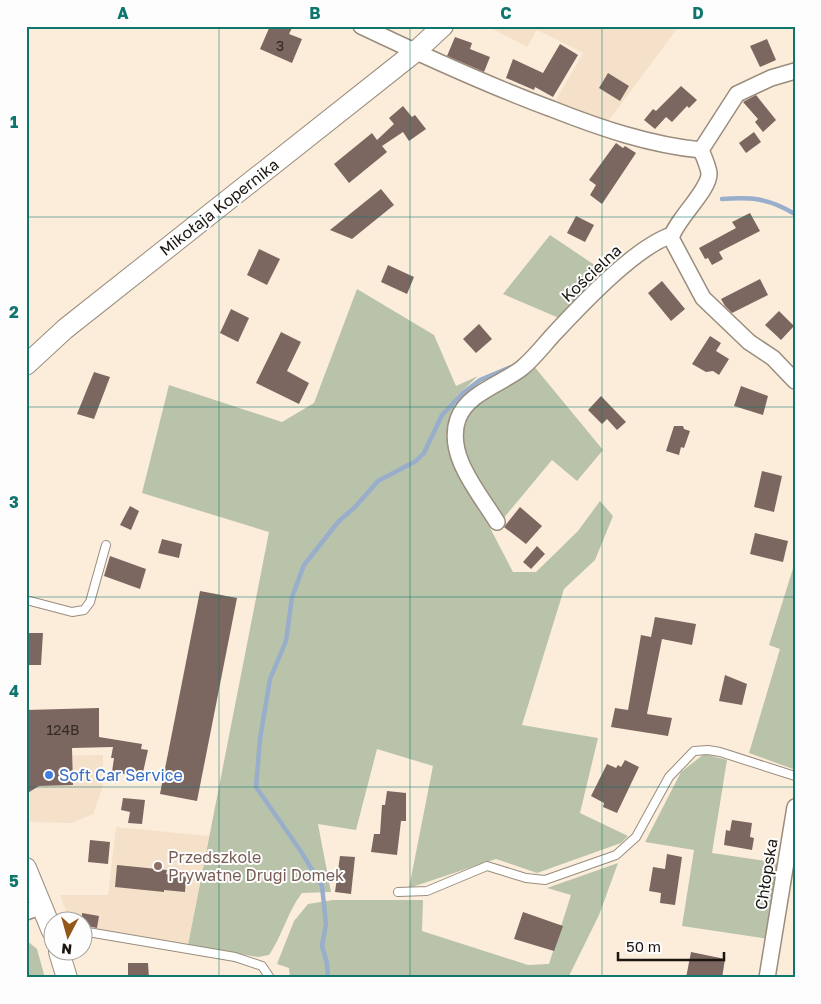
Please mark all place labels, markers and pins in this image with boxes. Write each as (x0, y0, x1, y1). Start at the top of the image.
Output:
place label: Soft Car Service (59, 765, 183, 785)
marker: Soft Car Service (43, 769, 55, 781)
place label: Przedszkole Prywatne Drugi Domek (168, 847, 344, 885)
marker: Przedszkole Prywatne Drugi Domek (152, 860, 164, 872)

